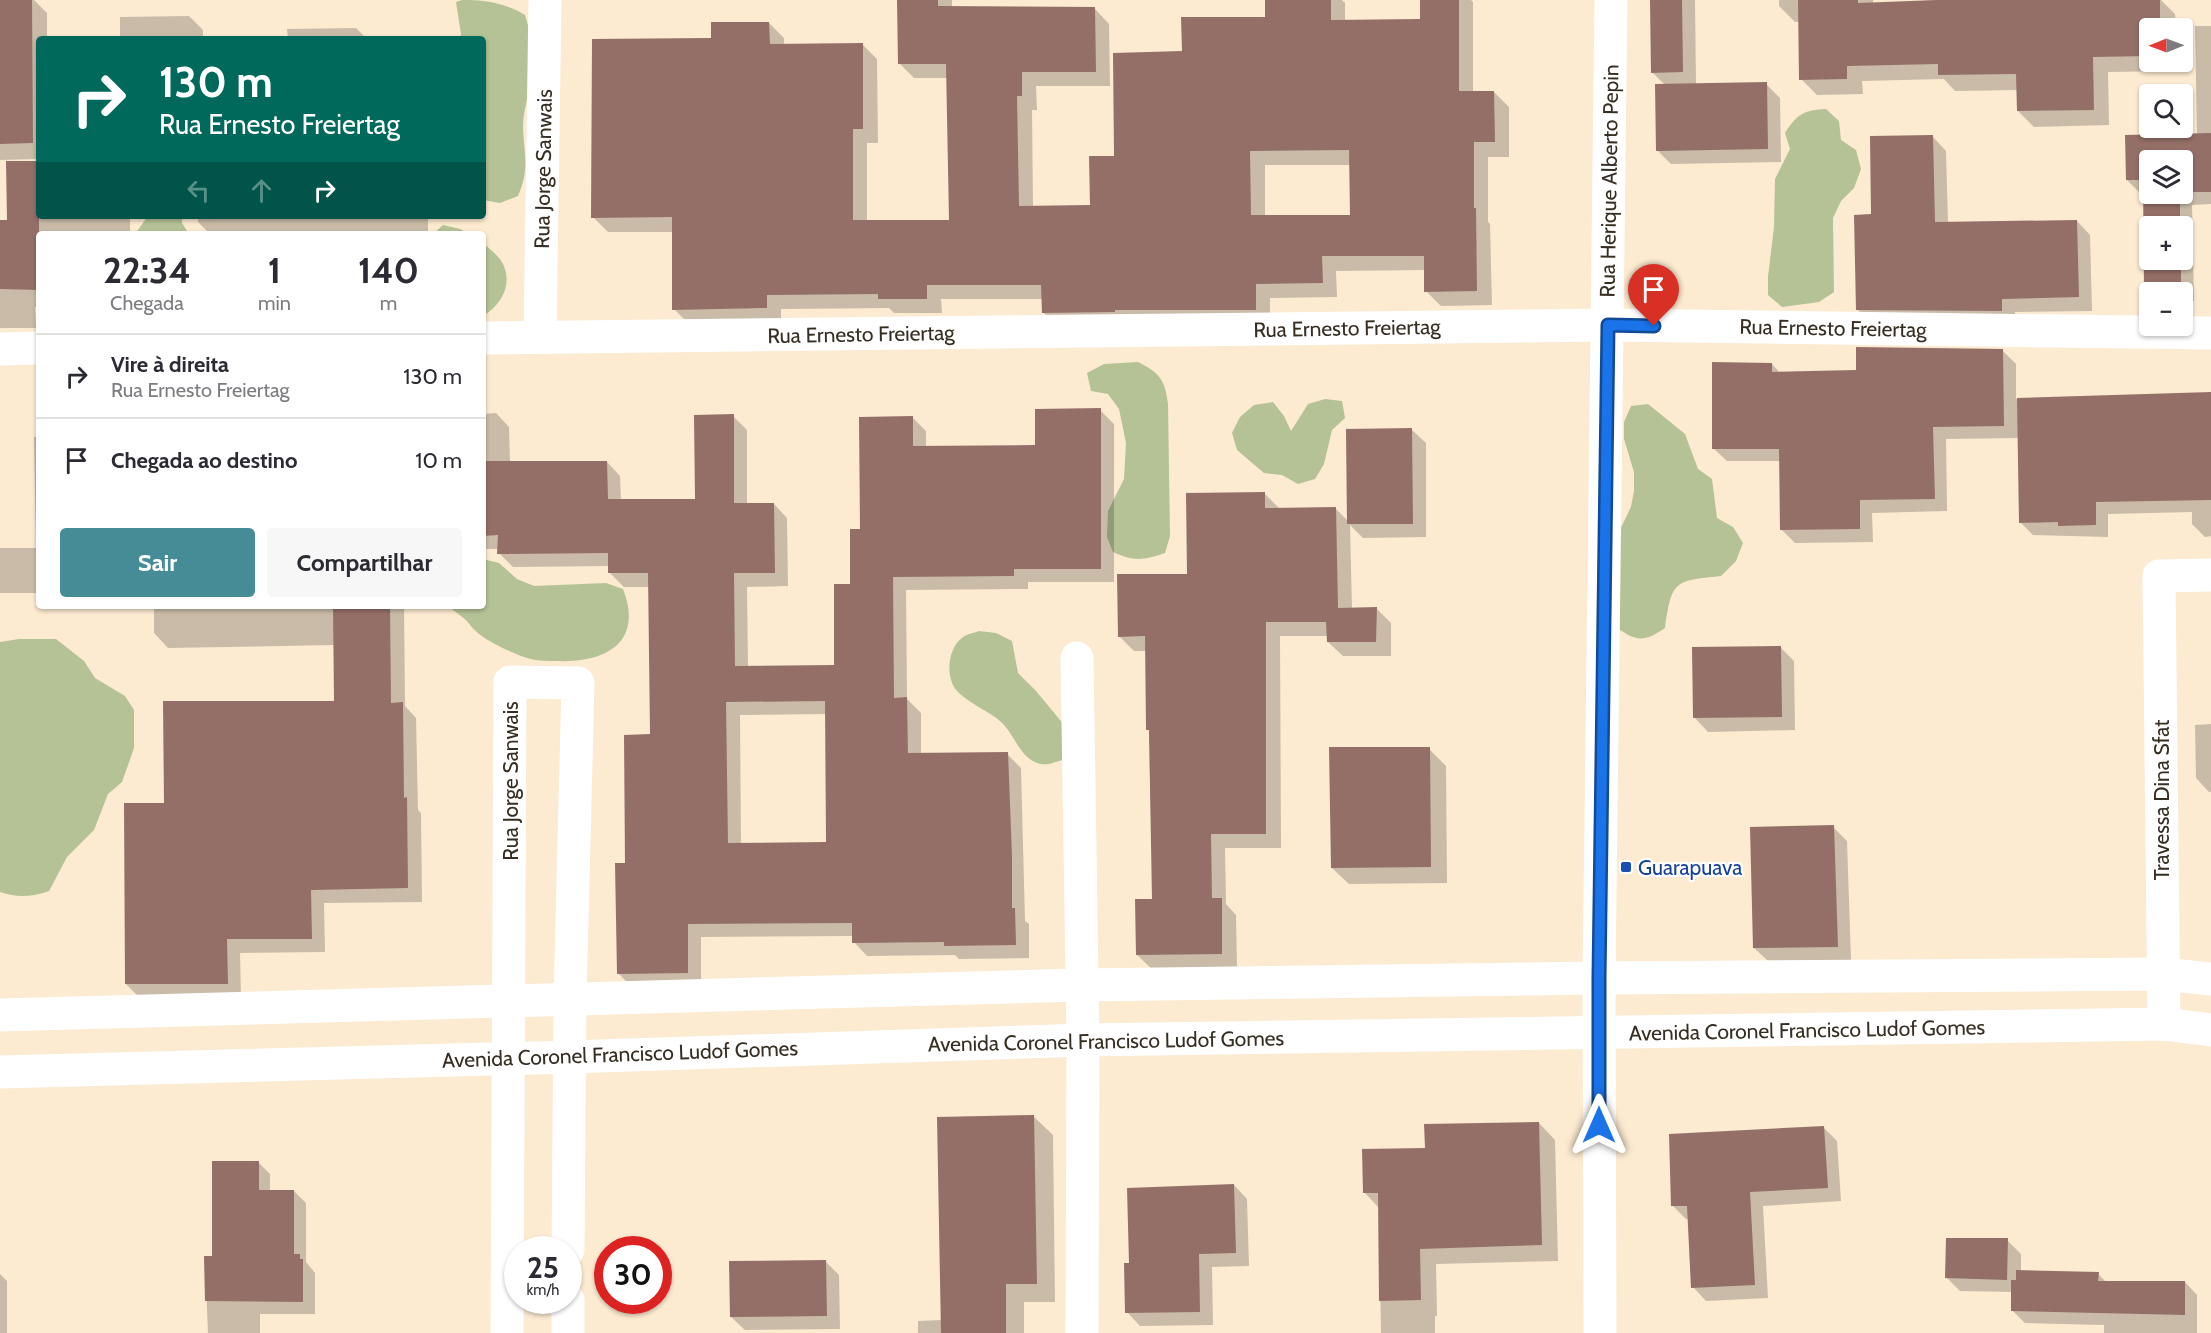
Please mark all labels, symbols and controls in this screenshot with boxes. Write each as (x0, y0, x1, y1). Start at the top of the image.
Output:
north arrow (2139, 18, 2193, 72)
map controls (2139, 18, 2193, 336)
text: 130 m (159, 56, 273, 108)
icon: right (60, 60, 138, 138)
street label: Rua Herique Alberto Pepin (1594, 64, 1624, 298)
button: search (2139, 84, 2193, 138)
street label: Rua Jorge Sanwais (529, 89, 557, 249)
text: Rua Ernesto Freiertag (159, 108, 400, 141)
button: layers (2139, 150, 2193, 204)
icon: left (182, 174, 215, 207)
icon: ahead (245, 174, 278, 207)
icon: right (308, 174, 341, 207)
button: + (2139, 216, 2193, 270)
text: 22:34 (103, 248, 191, 292)
text: 1 (268, 248, 281, 292)
text: 140 (358, 248, 419, 292)
pin (1628, 264, 1679, 326)
icon: arrive (1637, 273, 1670, 306)
button: − (2139, 282, 2193, 336)
text: Chegada (110, 291, 184, 315)
text: min (258, 291, 291, 315)
text: m (380, 291, 397, 315)
street label: Rua Ernesto Freiertag (1253, 314, 1441, 342)
street label: Rua Ernesto Freiertag (1739, 314, 1927, 342)
street label: Rua Ernesto Freiertag (767, 320, 955, 348)
text: Vire à direita (111, 351, 229, 378)
icon: right (60, 360, 93, 393)
text: 130 m (403, 363, 462, 390)
text: Rua Ernesto Freiertag (111, 378, 289, 402)
icon: arrive (60, 444, 93, 477)
text: Chegada ao destino (111, 447, 297, 474)
text: 10 m (415, 447, 462, 474)
button: Sair (60, 528, 255, 597)
button: Compartilhar (267, 528, 462, 597)
street label: Rua Jorge Sanwais (498, 701, 523, 861)
street label: Travessa Dina Sfat (2149, 720, 2174, 880)
place label: Guarapuava (1638, 855, 1742, 880)
marker: Guarapuava (1619, 860, 1633, 874)
street label: Avenida Coronel Francisco Ludof Gomes (1629, 1014, 1986, 1046)
street label: Avenida Coronel Francisco Ludof Gomes (928, 1025, 1285, 1057)
street label: Avenida Coronel Francisco Ludof Gomes (442, 1035, 799, 1073)
position arrow (1567, 1093, 1631, 1157)
speed limit sign: 30 (594, 1236, 672, 1314)
text: 25 (527, 1249, 559, 1286)
text: km/h (527, 1281, 559, 1299)

